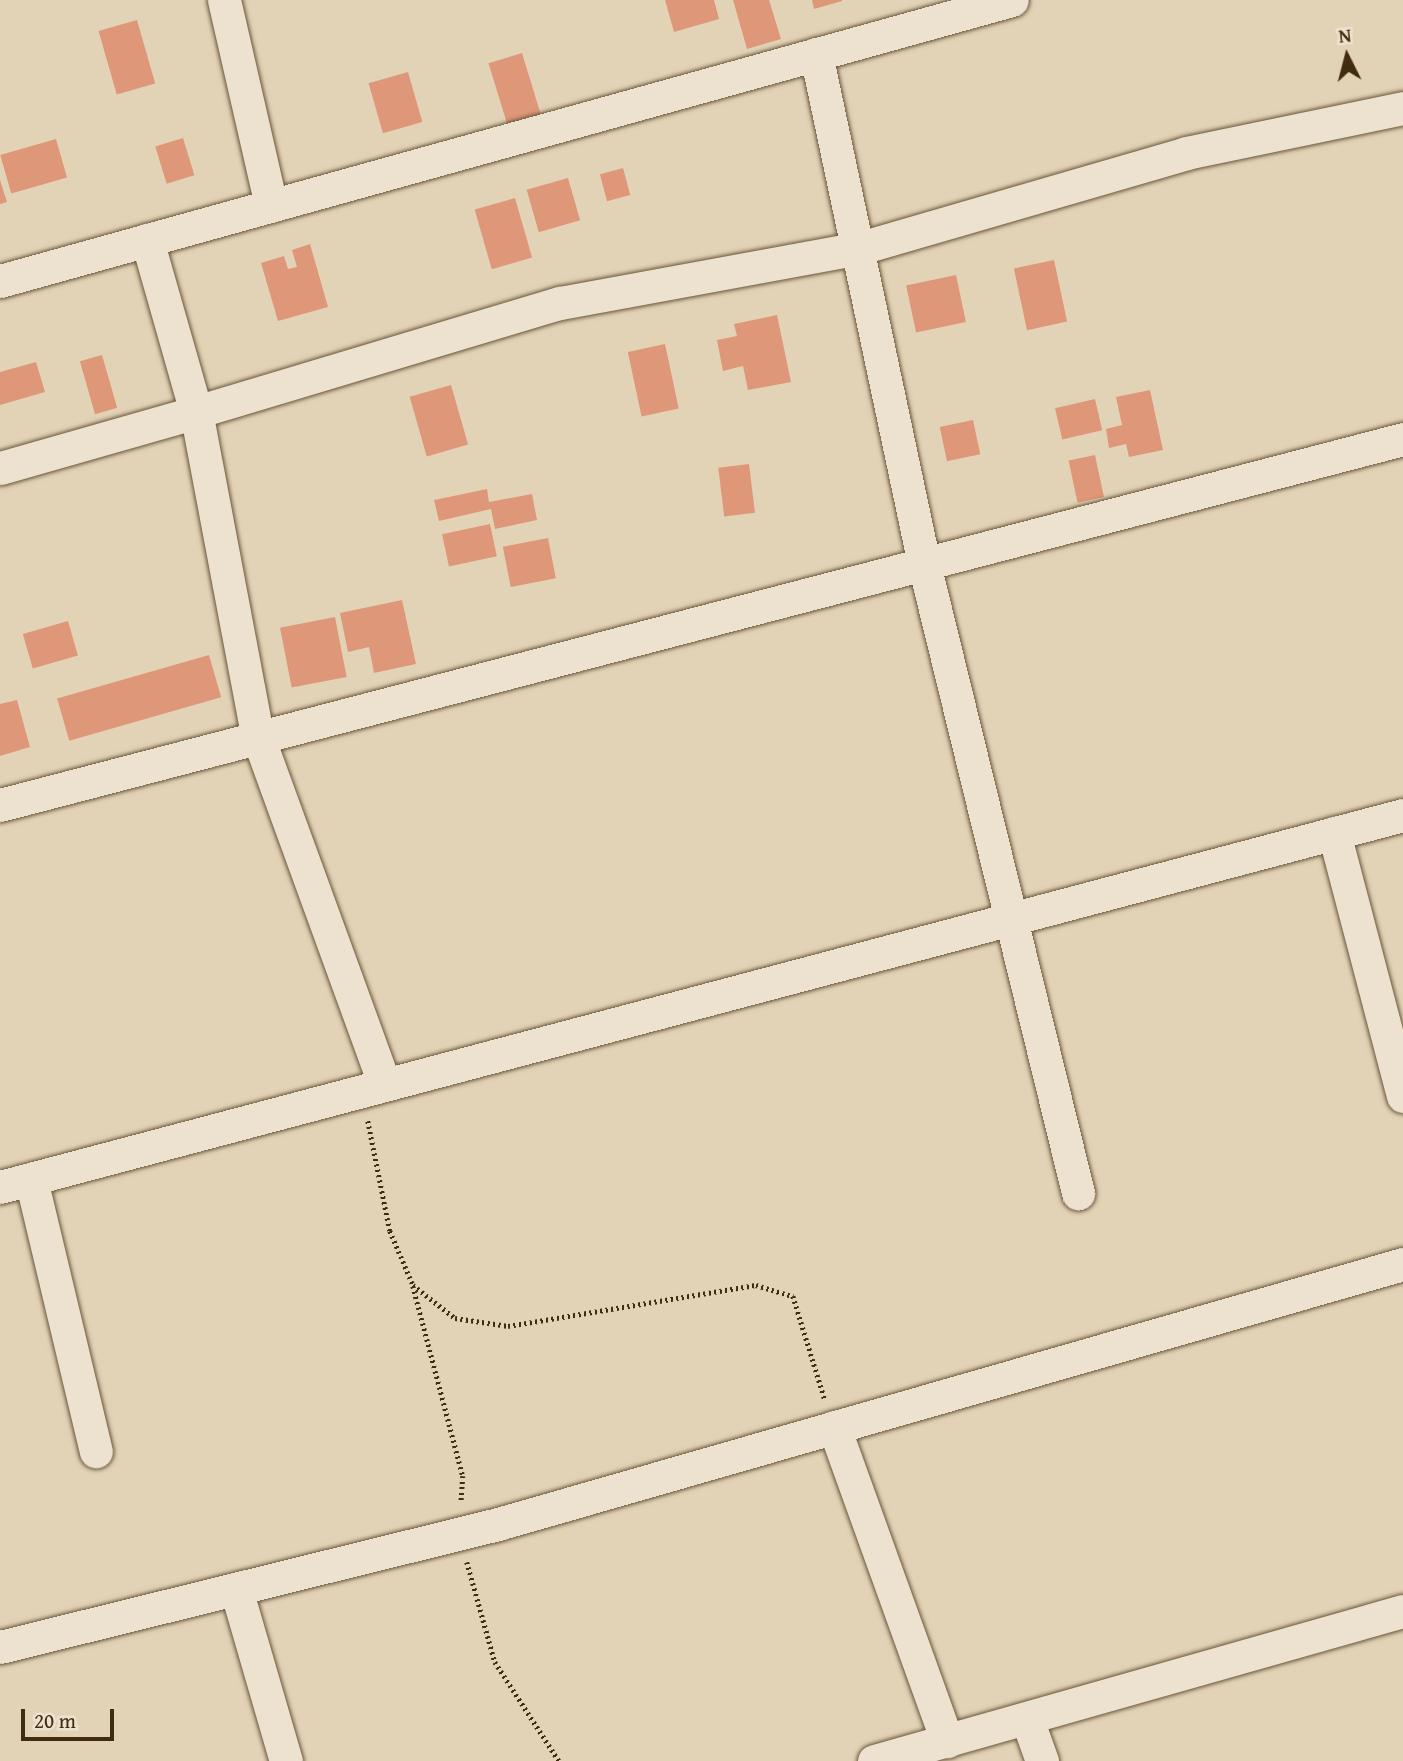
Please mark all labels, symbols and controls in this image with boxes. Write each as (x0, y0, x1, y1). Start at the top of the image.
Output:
north arrow (1312, 21, 1382, 91)
text: N (1337, 21, 1353, 50)
scale bar (24, 1694, 117, 1738)
text: 20 m (34, 1705, 76, 1736)

